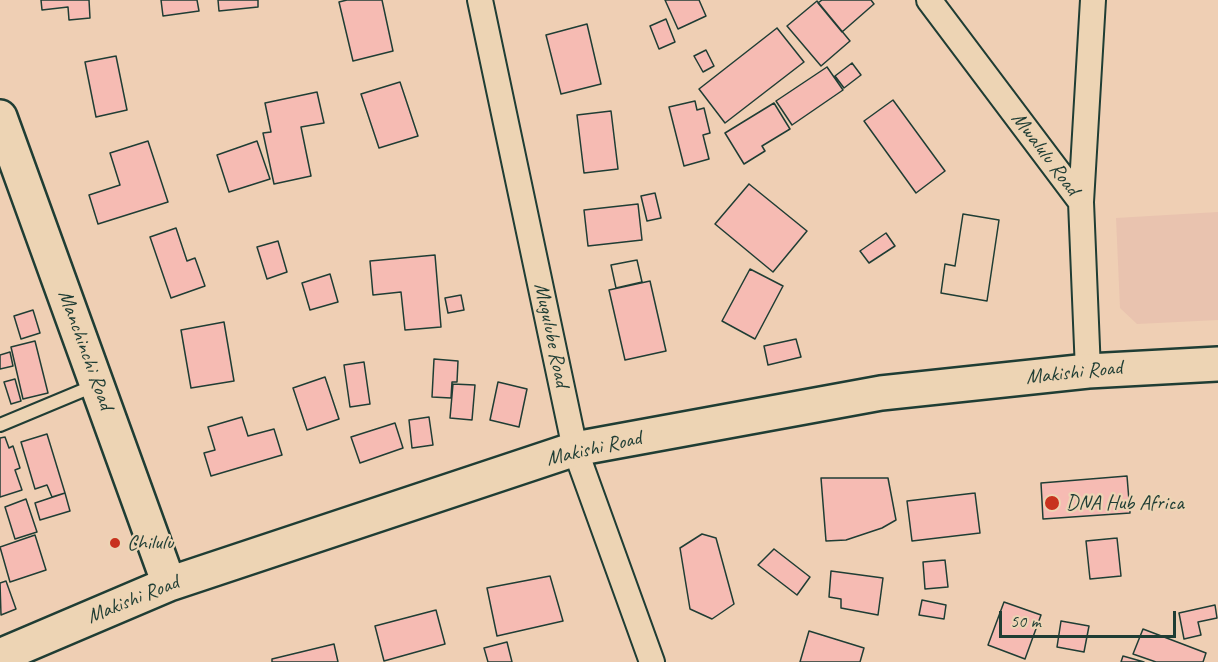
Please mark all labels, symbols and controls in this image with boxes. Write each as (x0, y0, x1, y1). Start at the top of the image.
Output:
street label: Mwalulu Road (1005, 107, 1085, 201)
street label: Mugulube Road (528, 281, 574, 389)
street label: Manchinchi Road (52, 287, 118, 413)
street label: Makishi Road (1025, 355, 1123, 391)
street label: Makishi Road (544, 426, 644, 472)
place label: DNA Hub Africa (1066, 490, 1184, 516)
marker: DNA Hub Africa (1043, 494, 1061, 512)
place label: Chilulu (127, 530, 173, 556)
marker: Chilulu (108, 536, 122, 550)
street label: Makishi Road (83, 570, 183, 630)
scale bar (1002, 599, 1179, 637)
text: 50 m (1010, 610, 1041, 632)

